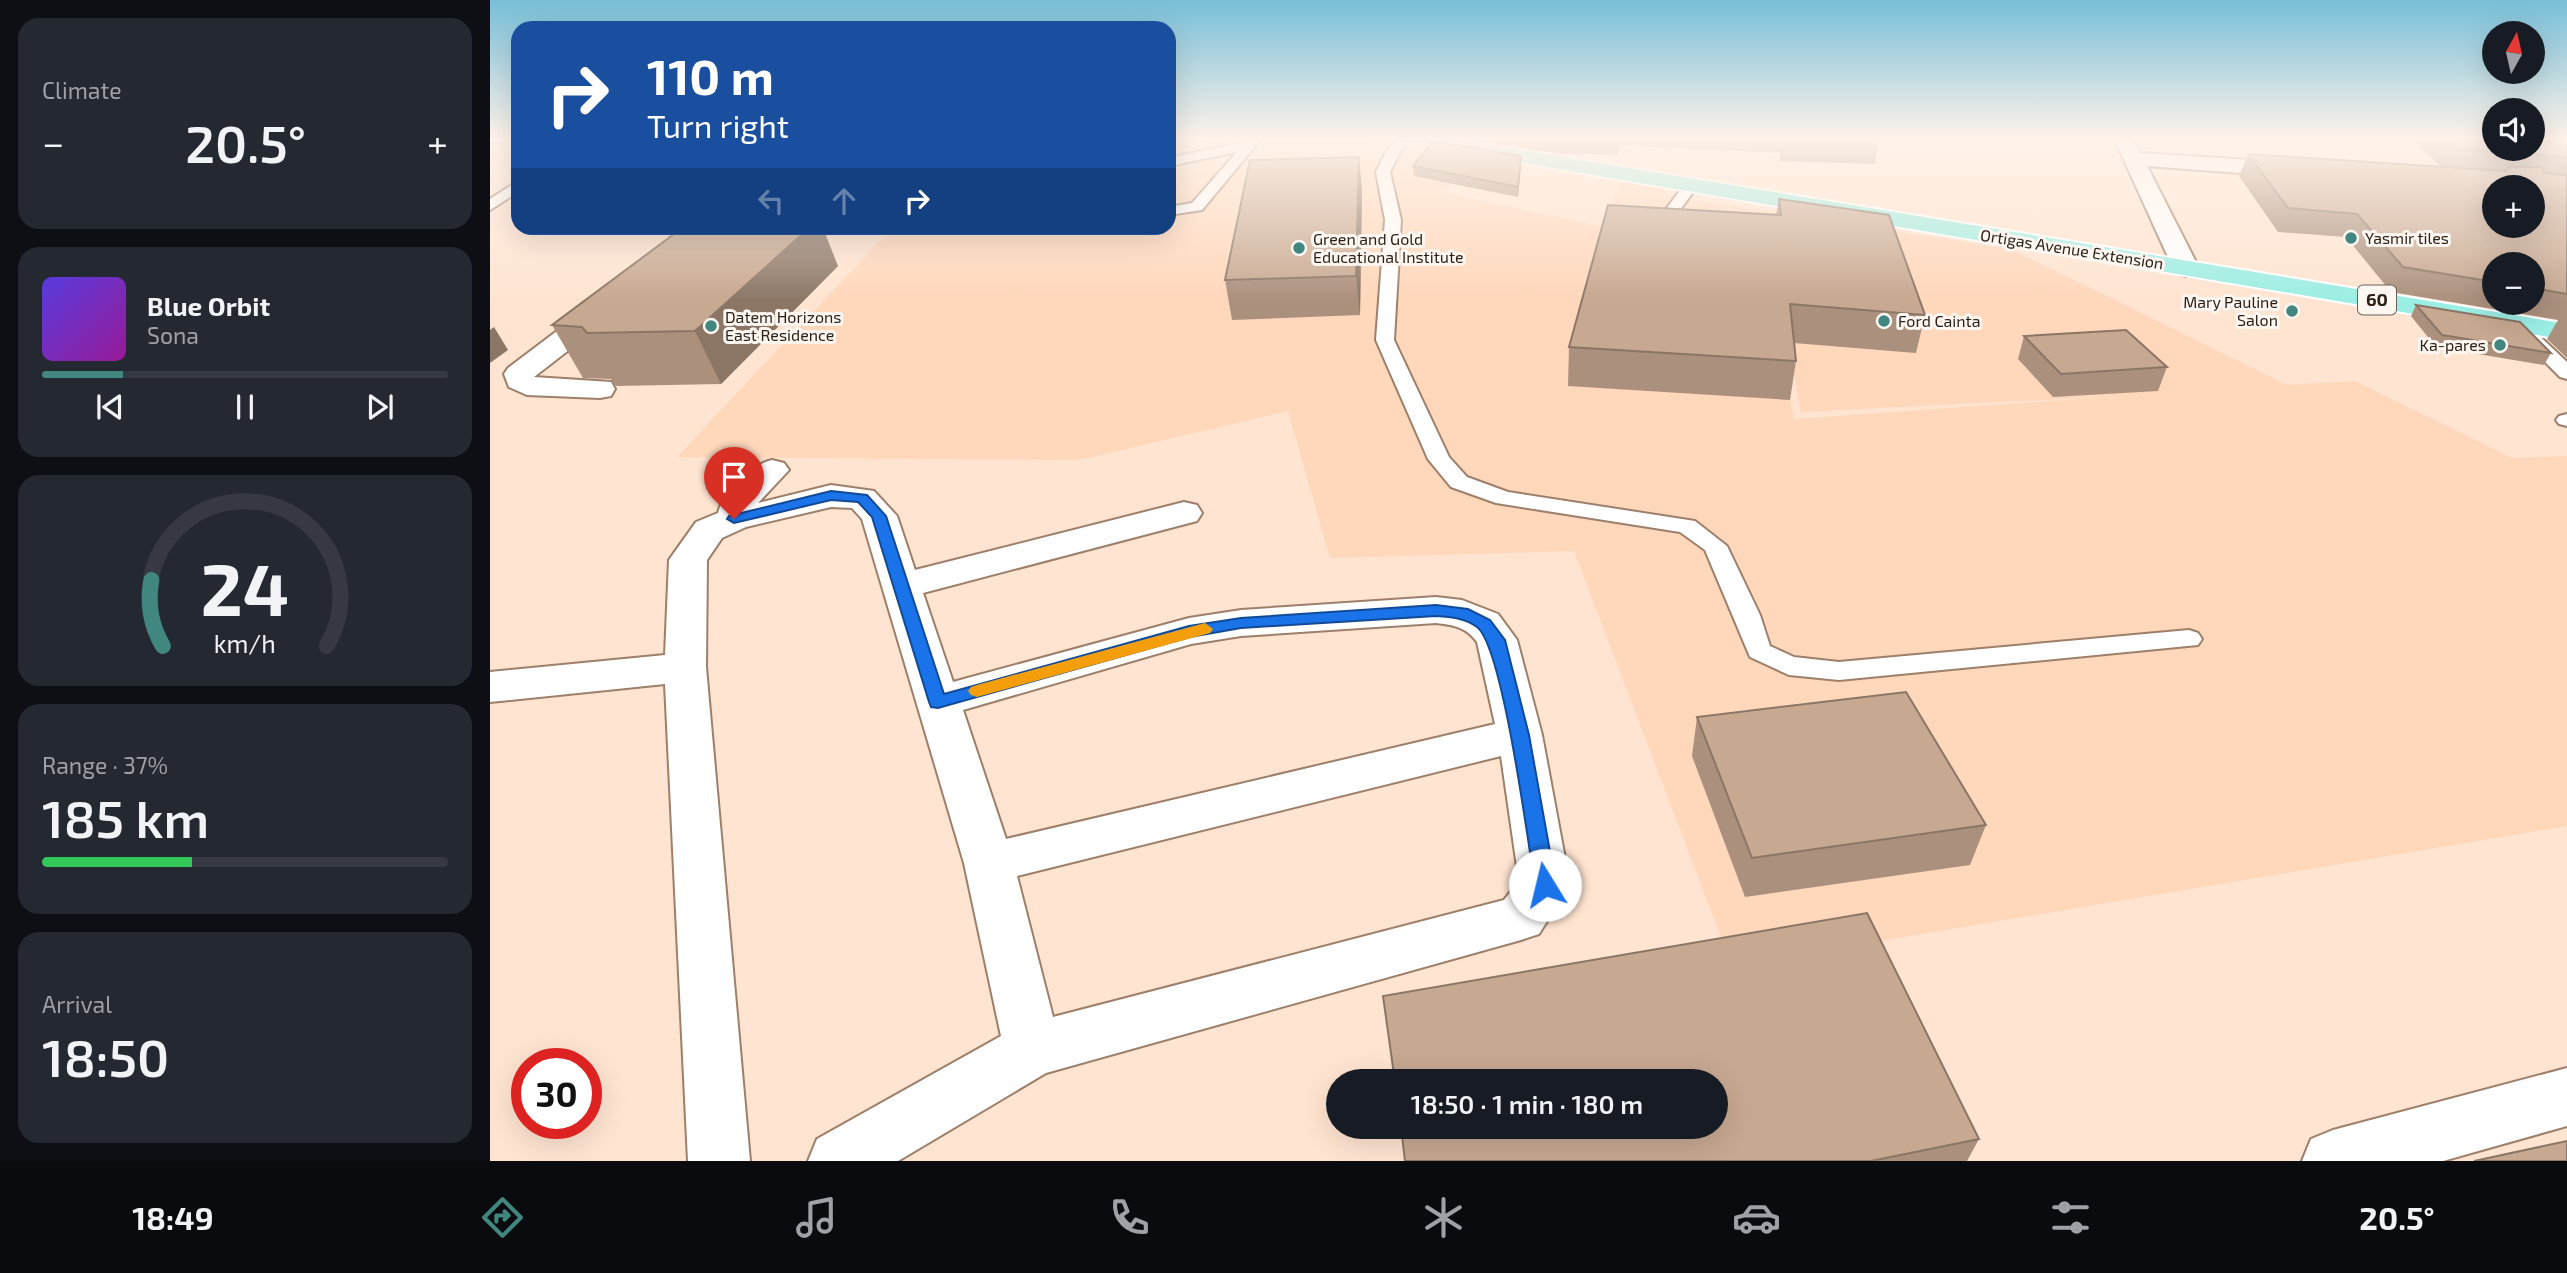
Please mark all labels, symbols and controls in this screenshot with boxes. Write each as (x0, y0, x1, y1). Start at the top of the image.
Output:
north arrow (2482, 21, 2544, 84)
map controls (2482, 21, 2545, 315)
text: 110 m (647, 46, 774, 105)
icon: right (532, 49, 623, 140)
text: Climate (42, 76, 122, 104)
button: sound (2482, 98, 2545, 161)
text: Turn right (647, 106, 789, 144)
text: 20.5° (185, 111, 306, 173)
text: − (42, 119, 64, 165)
text: + (427, 119, 448, 165)
button: + (2482, 175, 2545, 238)
icon: left (752, 182, 790, 220)
icon: ahead (825, 182, 863, 220)
icon: right (898, 182, 936, 220)
street label: Ortigas Avenue Extension (1979, 225, 2165, 272)
place label: Yasmir tiles (2365, 228, 2449, 247)
place label: Green and Gold Educational Institute (1313, 229, 1464, 266)
marker: Yasmir tiles (2343, 230, 2359, 246)
marker: Green and Gold Educational Institute (1291, 240, 1307, 256)
button: − (2482, 252, 2545, 315)
road number: 60 (2358, 286, 2396, 314)
text: Blue Orbit (147, 290, 270, 321)
place label: Mary Pauline Salon (2183, 292, 2278, 329)
marker: Mary Pauline Salon (2284, 303, 2300, 319)
place label: Datem Horizons East Residence (725, 307, 842, 344)
place label: Ford Cainta (1898, 311, 1981, 330)
marker: Ford Cainta (1876, 313, 1892, 329)
marker: Datem Horizons East Residence (703, 318, 719, 334)
text: Sona (147, 321, 199, 349)
place label: Ka-pares (2420, 335, 2486, 354)
marker: Ka-pares (2492, 337, 2508, 353)
icon: previous (91, 388, 129, 426)
icon: pause (226, 388, 264, 426)
icon: next (361, 388, 399, 426)
pin (704, 447, 764, 519)
icon: arrive (715, 458, 753, 496)
text: 24 (201, 544, 289, 632)
text: km/h (214, 628, 276, 658)
text: Range · 37% (42, 751, 168, 779)
text: 185 km (42, 786, 209, 848)
position arrow (1508, 848, 1582, 922)
text: Arrival (42, 990, 112, 1018)
text: 18:50 (42, 1025, 169, 1087)
speed limit sign: 30 (511, 1048, 602, 1139)
text: 18:50 · 1 min · 180 m (1411, 1088, 1643, 1119)
icon: directions (478, 1193, 527, 1242)
icon: music (792, 1193, 841, 1242)
icon: phone (1105, 1193, 1154, 1242)
icon: climate (1419, 1193, 1468, 1242)
icon: car (1732, 1193, 1781, 1242)
icon: filters (2046, 1193, 2095, 1242)
text: 18:49 (132, 1198, 214, 1236)
text: 20.5° (2359, 1198, 2435, 1236)

